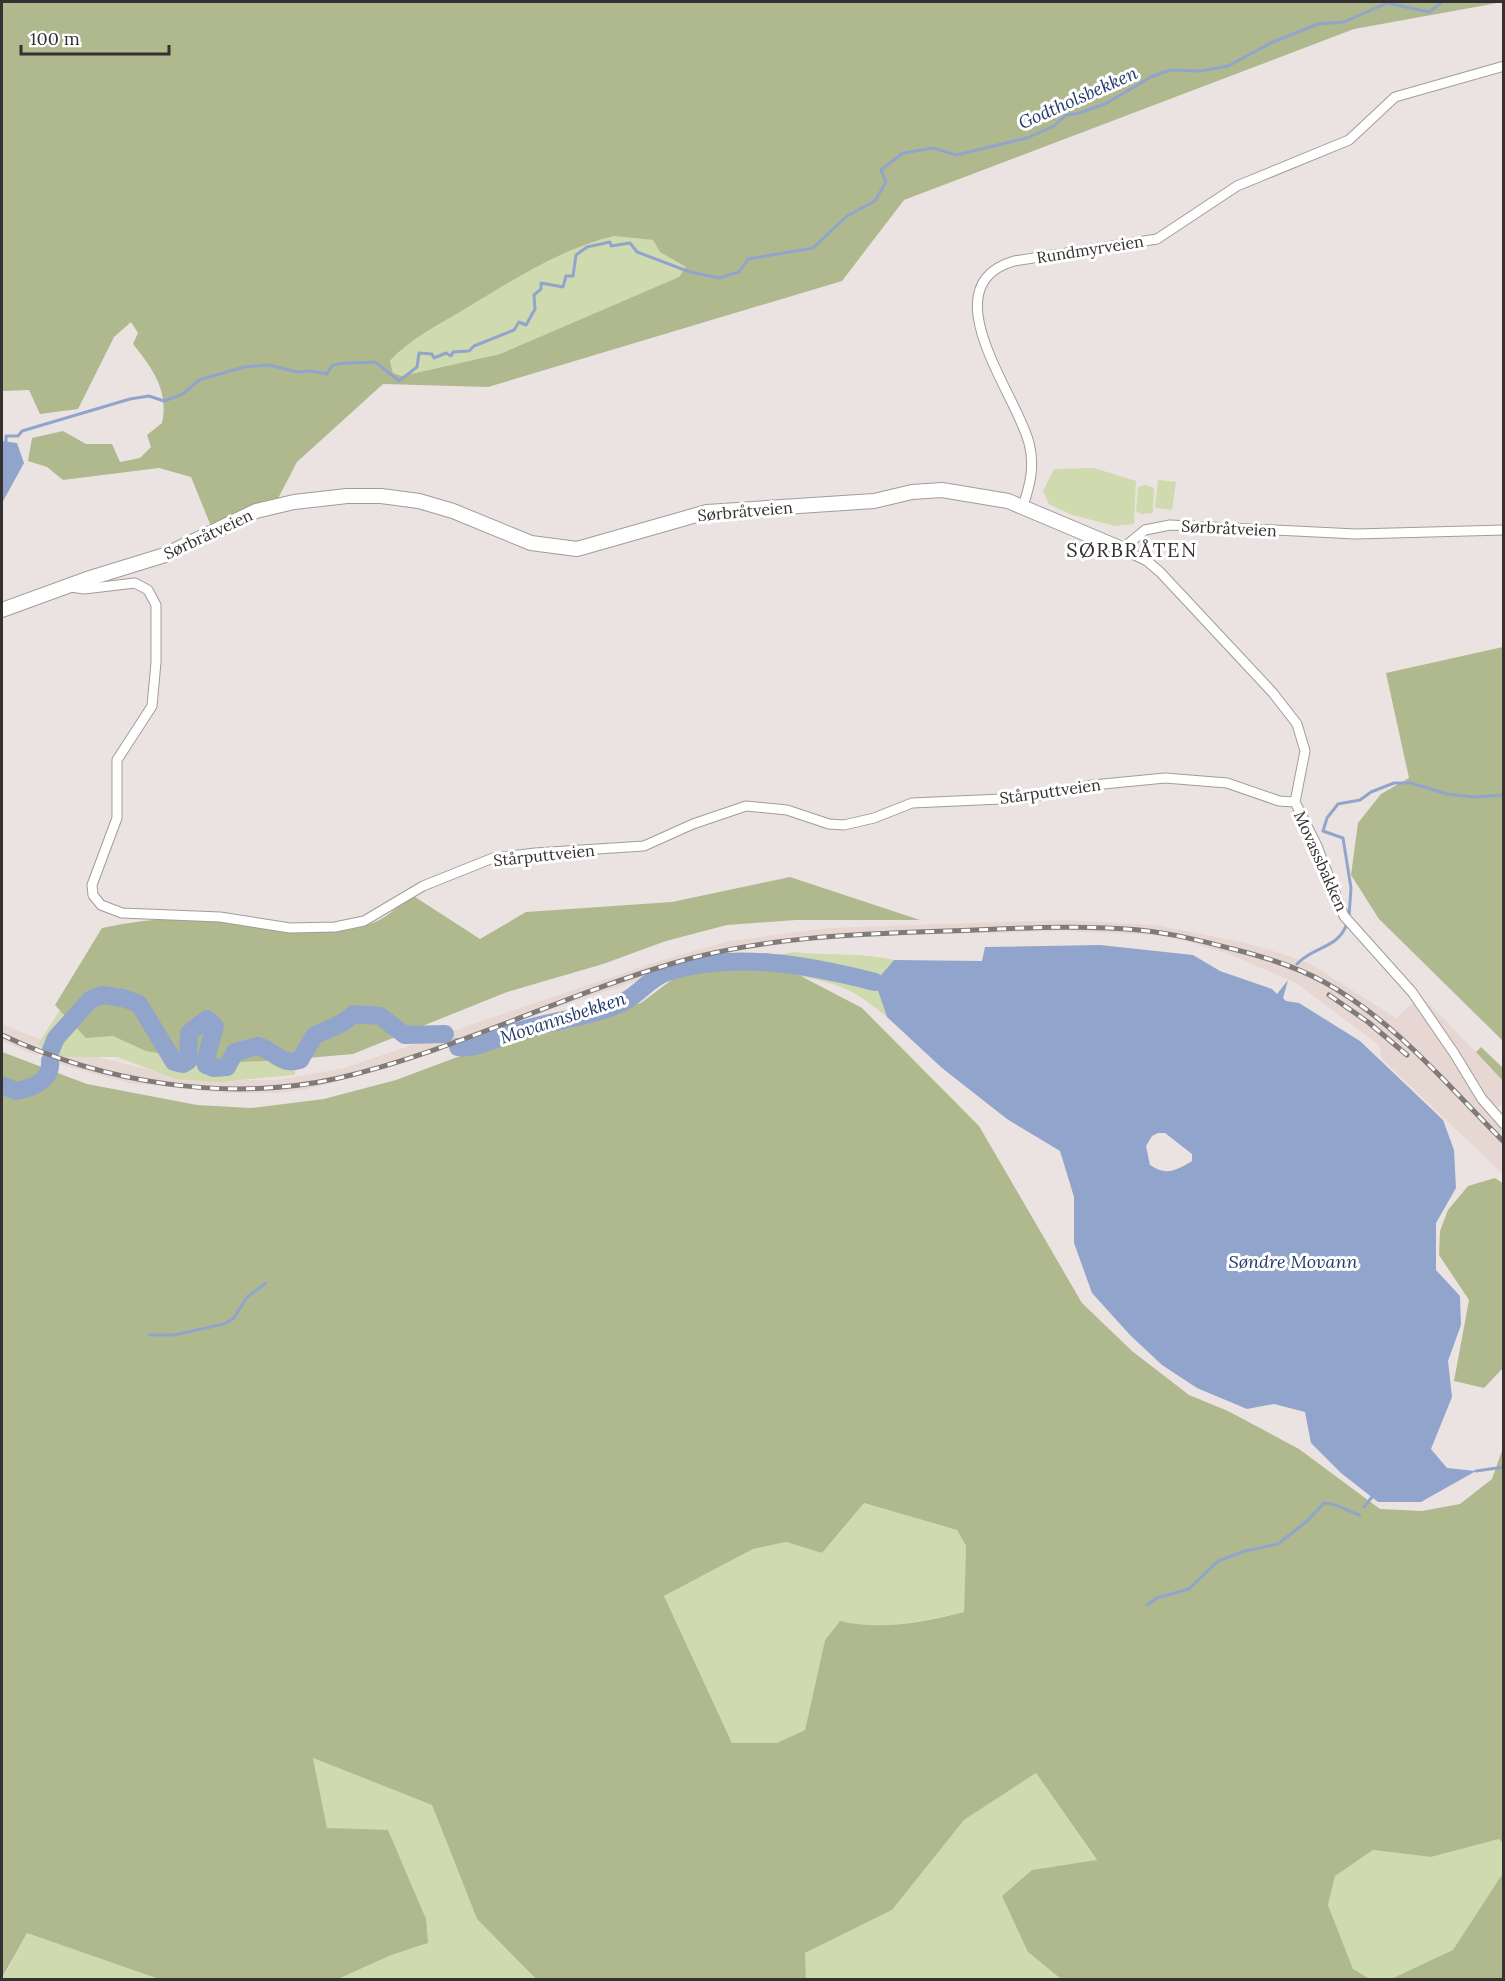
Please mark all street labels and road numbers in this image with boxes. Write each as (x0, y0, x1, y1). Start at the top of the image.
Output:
street label: Rundmyrveien (1035, 231, 1145, 267)
street label: Sørbråtveien (697, 497, 794, 525)
street label: Sørbråtveien (160, 505, 256, 563)
street label: Sørbråtveien (1181, 516, 1278, 541)
street label: Stårputtveien (998, 774, 1102, 808)
street label: Movassbakken (1290, 808, 1352, 915)
street label: Stårputtveien (492, 840, 596, 870)

